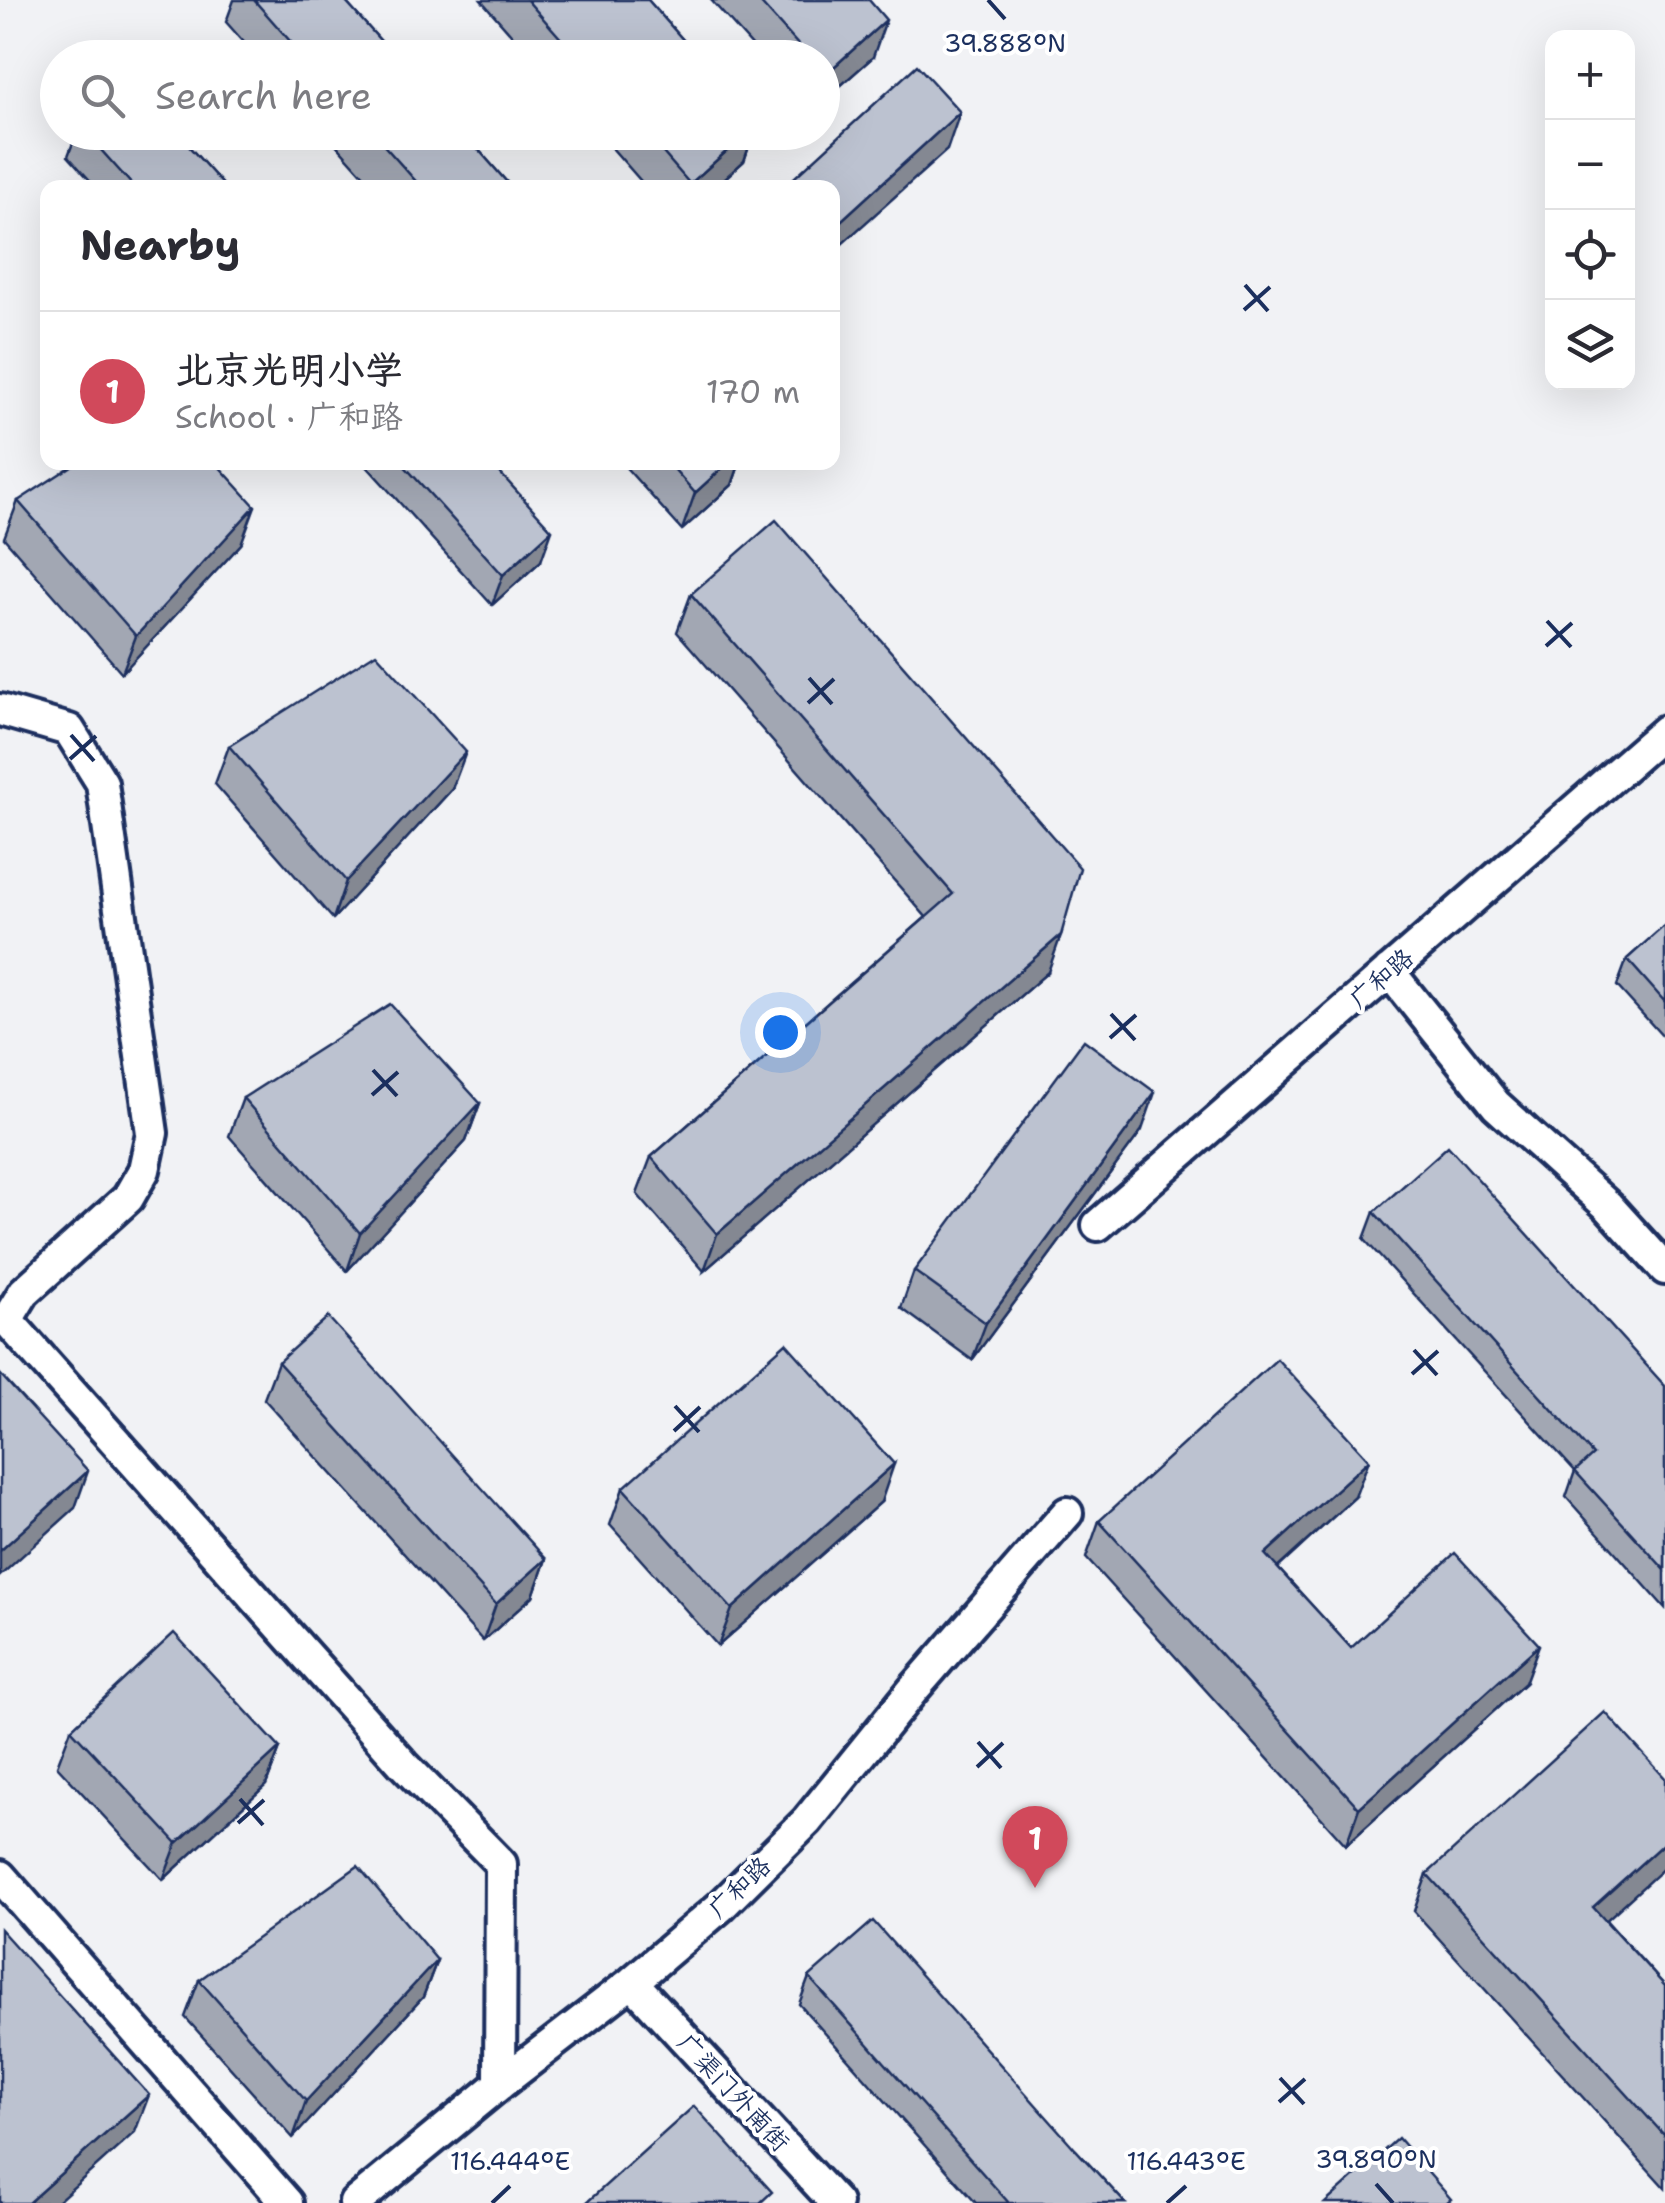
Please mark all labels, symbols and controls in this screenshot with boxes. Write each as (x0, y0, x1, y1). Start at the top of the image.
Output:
text: 39.888°N (944, 26, 1066, 60)
map controls (1545, 30, 1635, 390)
button: + (1545, 30, 1635, 120)
search box (40, 40, 840, 150)
icon: search (75, 68, 130, 123)
text: Search here (155, 70, 372, 121)
button: − (1545, 120, 1635, 210)
button: locate (1545, 210, 1635, 300)
text: Nearby (80, 217, 240, 273)
button: layers (1545, 300, 1635, 390)
text: 北京光明小学 (175, 344, 403, 395)
text: 1 (105, 370, 120, 413)
text: 170 m (706, 370, 800, 413)
text: School · 广和路 (175, 395, 402, 438)
street label: 广和路 (1342, 941, 1420, 1015)
your location (755, 1007, 806, 1058)
pin: 1 (1002, 1806, 1068, 1888)
street label: 广和路 (700, 1849, 778, 1925)
street label: 广渠门外南街 (670, 2026, 798, 2158)
text: 39.890°N (1315, 2142, 1437, 2176)
text: 116.444°E (450, 2144, 570, 2178)
text: 116.443°E (1126, 2144, 1246, 2178)

